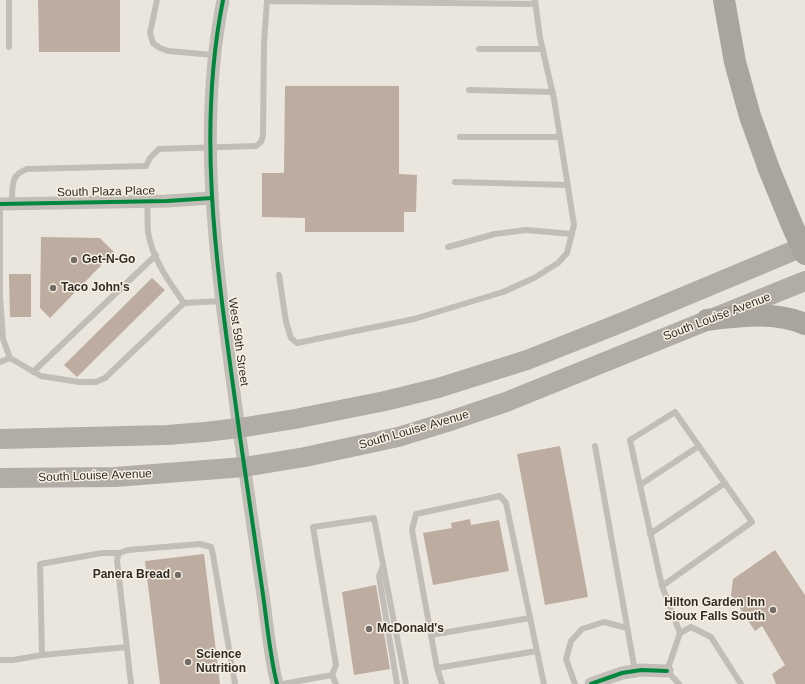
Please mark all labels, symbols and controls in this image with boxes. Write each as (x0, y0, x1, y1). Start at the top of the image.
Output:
street label: South Plaza Place (57, 184, 155, 200)
place label: Get-N-Go (82, 253, 135, 267)
marker: Get-N-Go (69, 255, 79, 265)
place label: Taco John's (61, 281, 130, 295)
marker: Taco John's (48, 283, 58, 293)
street label: South Louise Avenue (661, 290, 773, 344)
street label: West 59th Street (225, 297, 251, 387)
street label: South Louise Avenue (357, 407, 471, 453)
street label: South Louise Avenue (38, 467, 152, 485)
place label: Panera Bread (93, 568, 170, 582)
marker: Panera Bread (173, 570, 183, 580)
place label: Hilton Garden Inn Sioux Falls South (664, 596, 765, 624)
marker: Hilton Garden Inn Sioux Falls South (768, 605, 778, 615)
place label: McDonald's (377, 622, 444, 636)
marker: McDonald's (364, 624, 374, 634)
place label: Science Nutrition (196, 648, 246, 676)
marker: Science Nutrition (183, 657, 193, 667)

